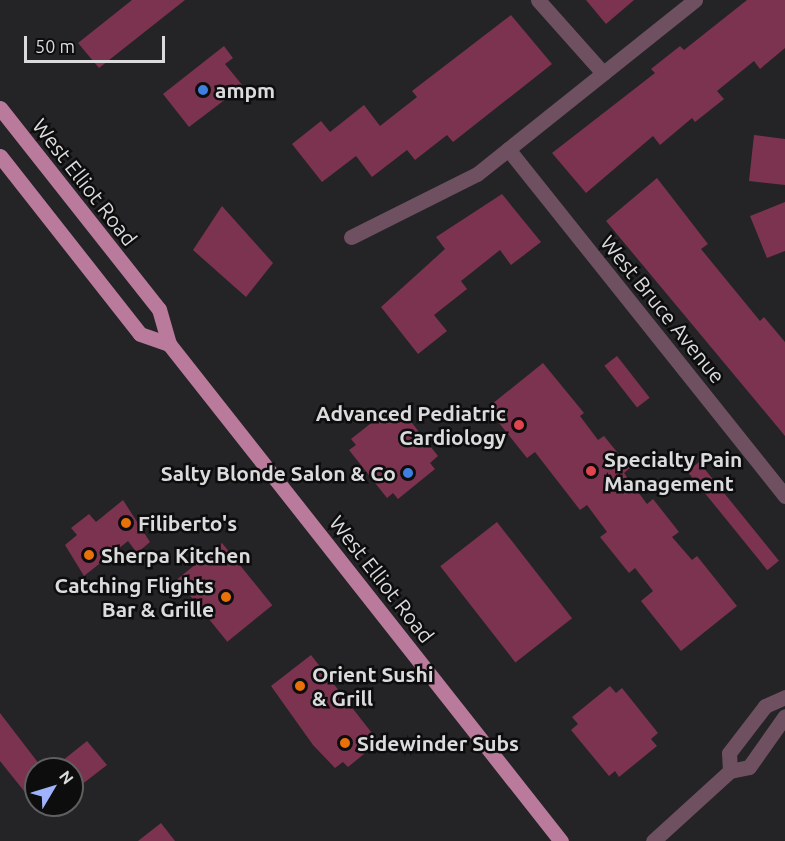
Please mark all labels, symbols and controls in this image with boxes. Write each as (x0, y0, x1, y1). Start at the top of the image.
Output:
scale bar (27, 24, 168, 62)
text: 50 m (35, 36, 75, 56)
place label: ampm (215, 77, 275, 103)
marker: ampm (196, 83, 210, 97)
street label: West Elliot Road (28, 113, 142, 251)
street label: West Bruce Avenue (596, 230, 730, 388)
place label: Advanced Pediatric Cardiology (316, 400, 506, 450)
marker: Advanced Pediatric Cardiology (510, 416, 528, 434)
place label: Specialty Pain Management (604, 446, 742, 496)
place label: Salty Blonde Salon & Co (161, 460, 396, 486)
marker: Specialty Pain Management (582, 462, 600, 480)
marker: Salty Blonde Salon & Co (401, 466, 415, 480)
place label: Filiberto's (138, 510, 237, 536)
street label: West Elliot Road (325, 510, 439, 648)
marker: Filiberto's (119, 516, 133, 530)
place label: Sherpa Kitchen (101, 542, 251, 568)
marker: Sherpa Kitchen (82, 548, 96, 562)
place label: Catching Flights Bar & Grille (55, 572, 214, 622)
marker: Catching Flights Bar & Grille (219, 590, 233, 604)
place label: Orient Sushi & Grill (312, 661, 434, 711)
marker: Orient Sushi & Grill (293, 679, 307, 693)
place label: Sidewinder Subs (357, 730, 519, 756)
marker: Sidewinder Subs (338, 736, 352, 750)
north arrow (24, 757, 84, 817)
text: N (56, 767, 77, 787)

